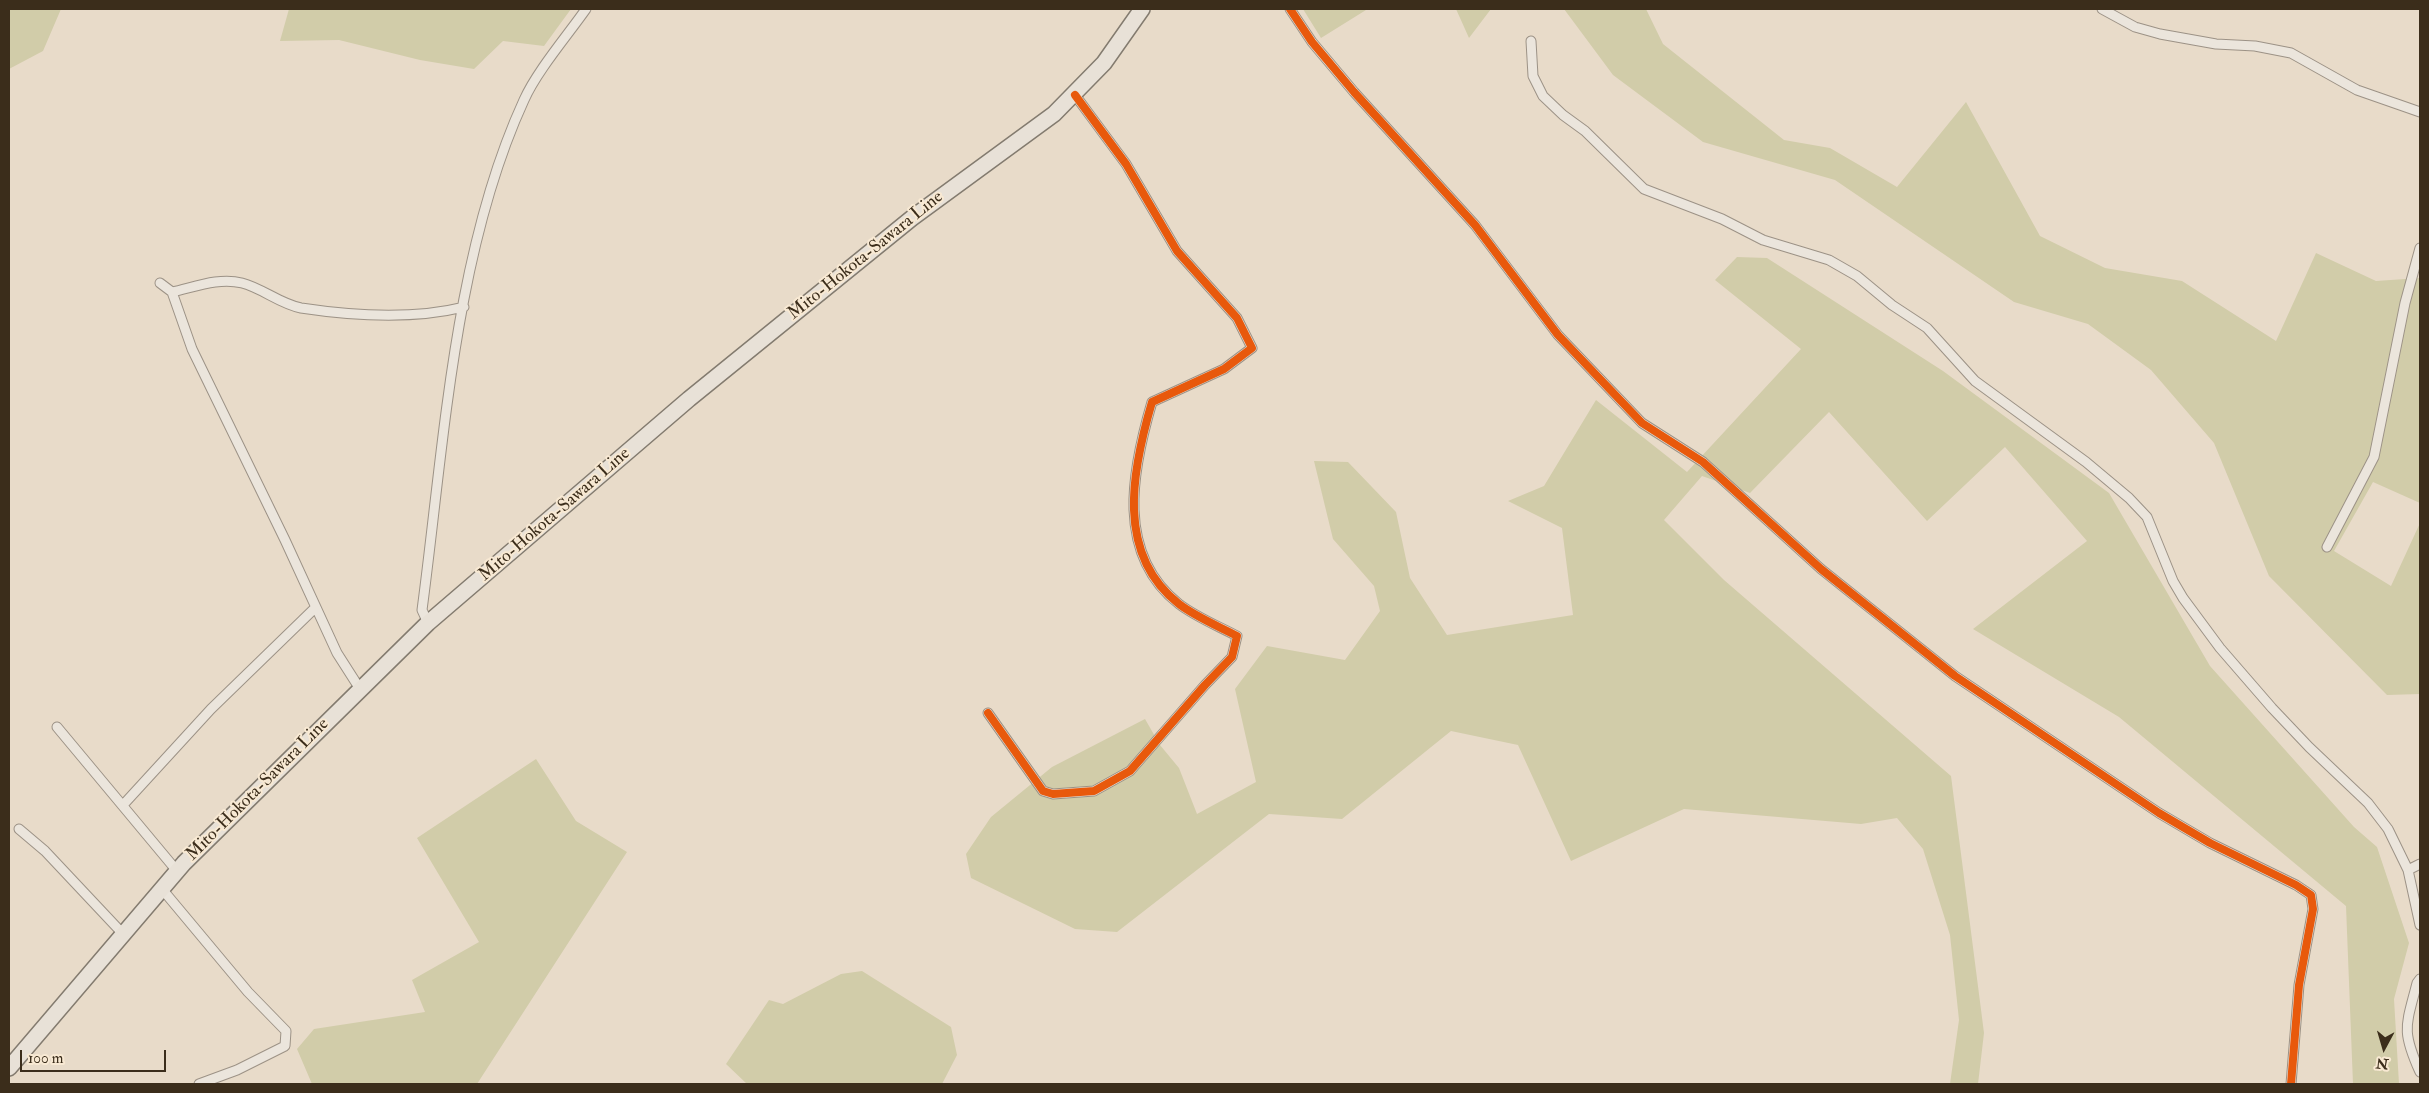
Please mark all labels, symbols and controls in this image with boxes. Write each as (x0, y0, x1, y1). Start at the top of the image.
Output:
street label: Mito-Hokota-Sawara Line (784, 187, 948, 325)
street label: Mito-Hokota-Sawara Line (475, 443, 635, 587)
street label: Mito-Hokota-Sawara Line (182, 714, 334, 866)
north arrow (2359, 1023, 2409, 1073)
scale bar (22, 1040, 169, 1072)
text: 100 m (28, 1049, 63, 1068)
text: N (2375, 1054, 2390, 1073)

